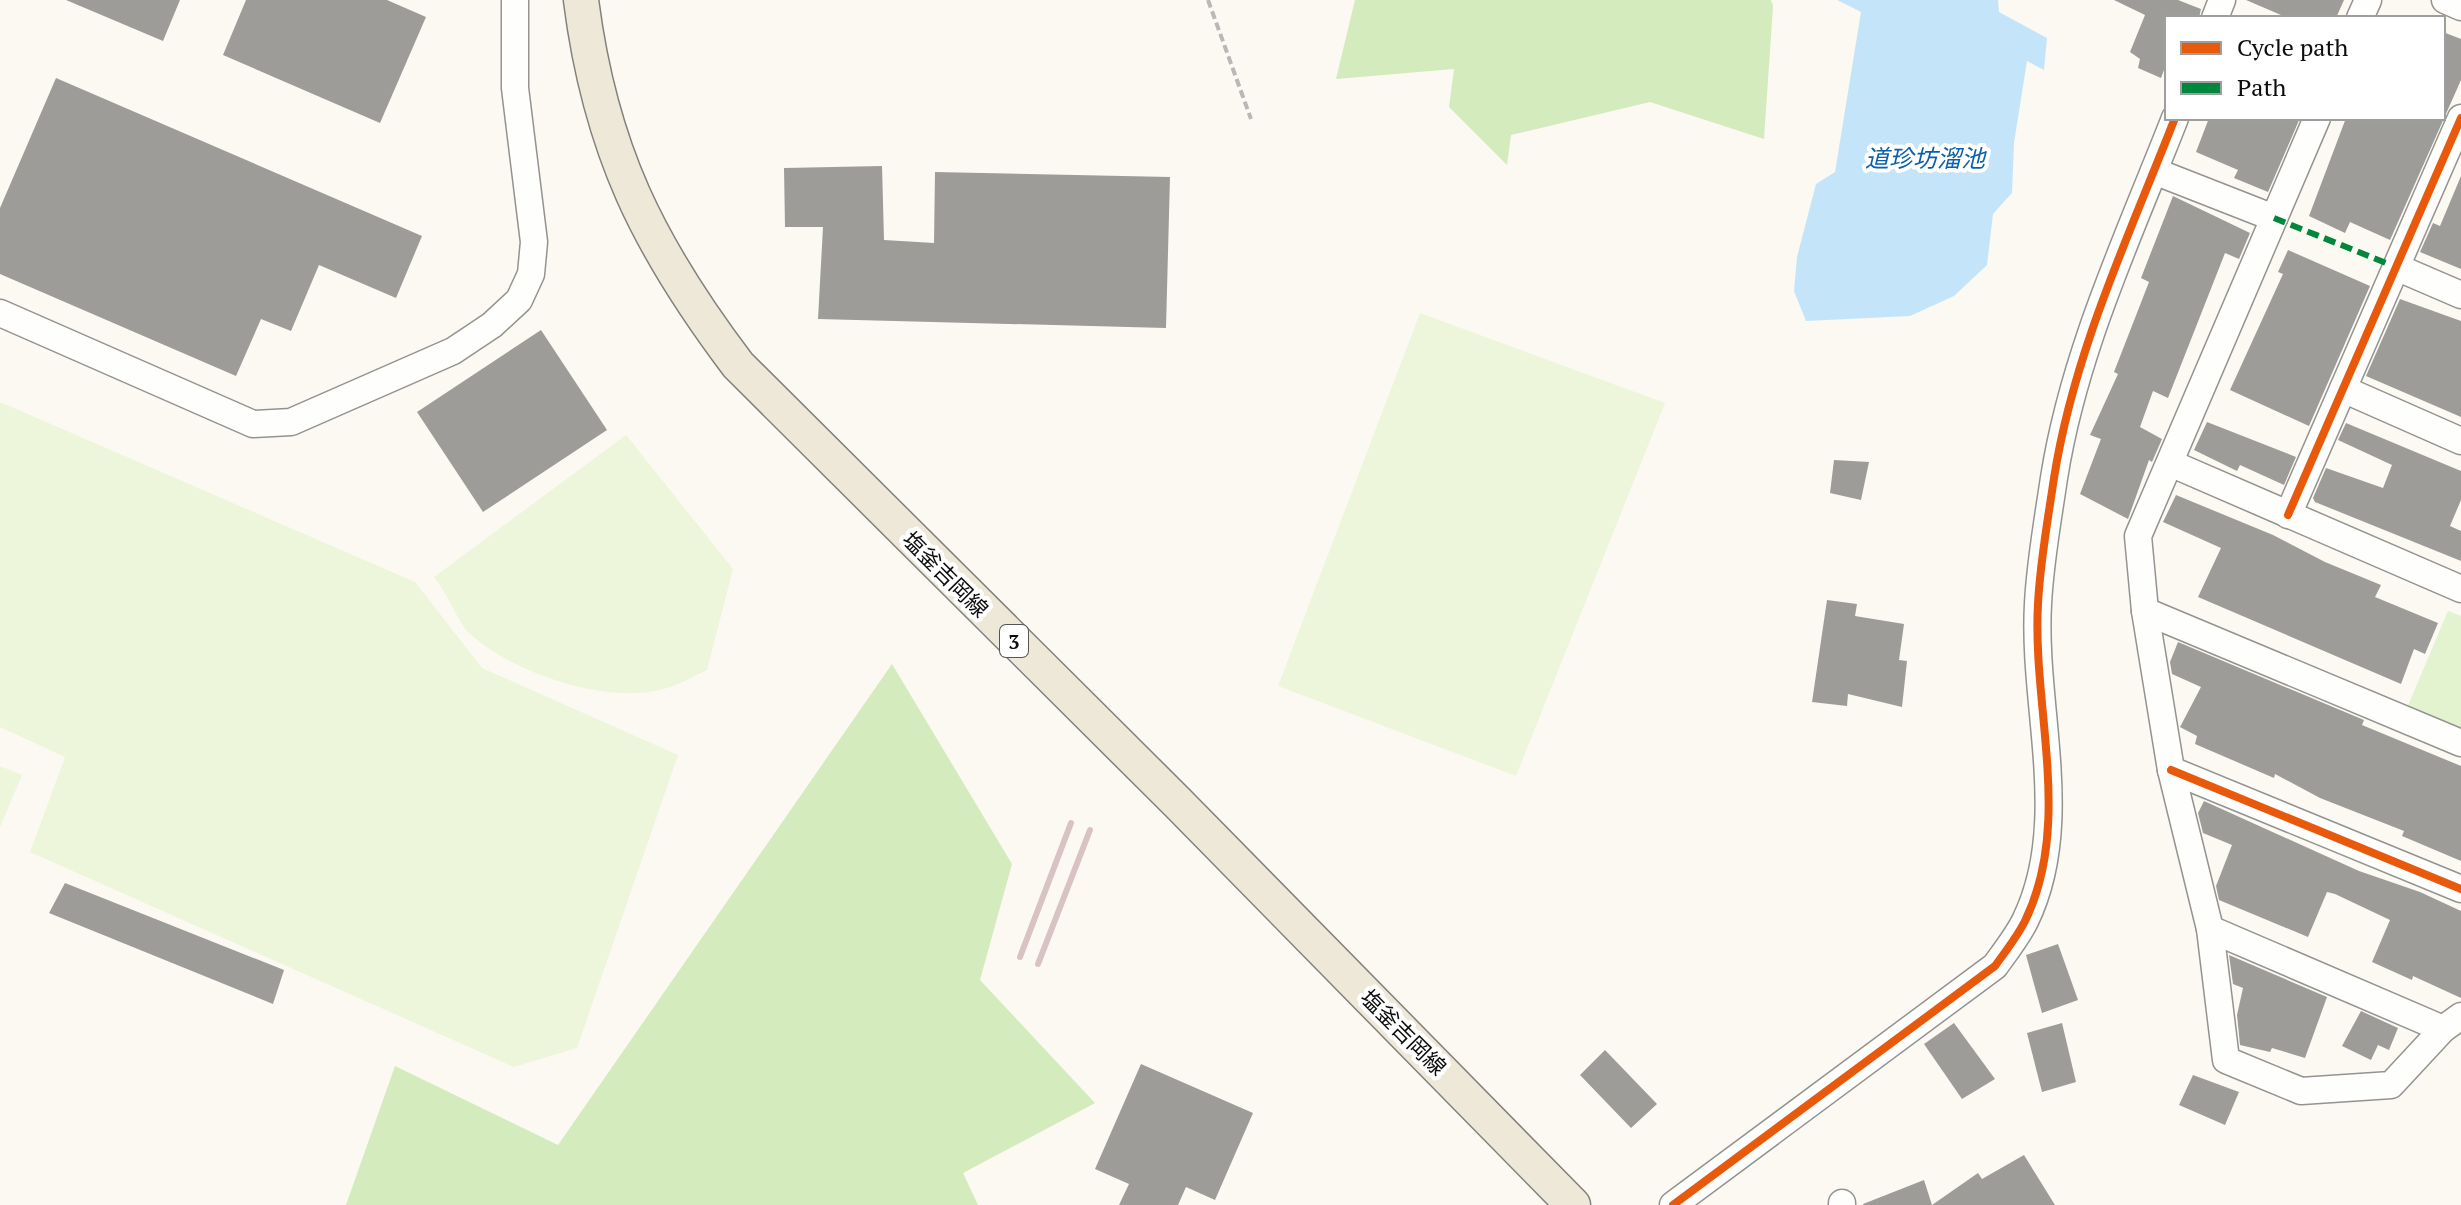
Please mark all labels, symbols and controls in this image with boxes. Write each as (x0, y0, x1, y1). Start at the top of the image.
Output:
legend (2165, 16, 2445, 120)
text: Cycle path (2237, 31, 2348, 63)
text: Path (2237, 71, 2286, 103)
water label: 道珍坊溜池 (1865, 142, 1987, 174)
street label: 塩釜吉岡線 (897, 525, 995, 623)
road number: 3 (1000, 625, 1028, 657)
street label: 塩釜吉岡線 (1355, 983, 1453, 1081)

